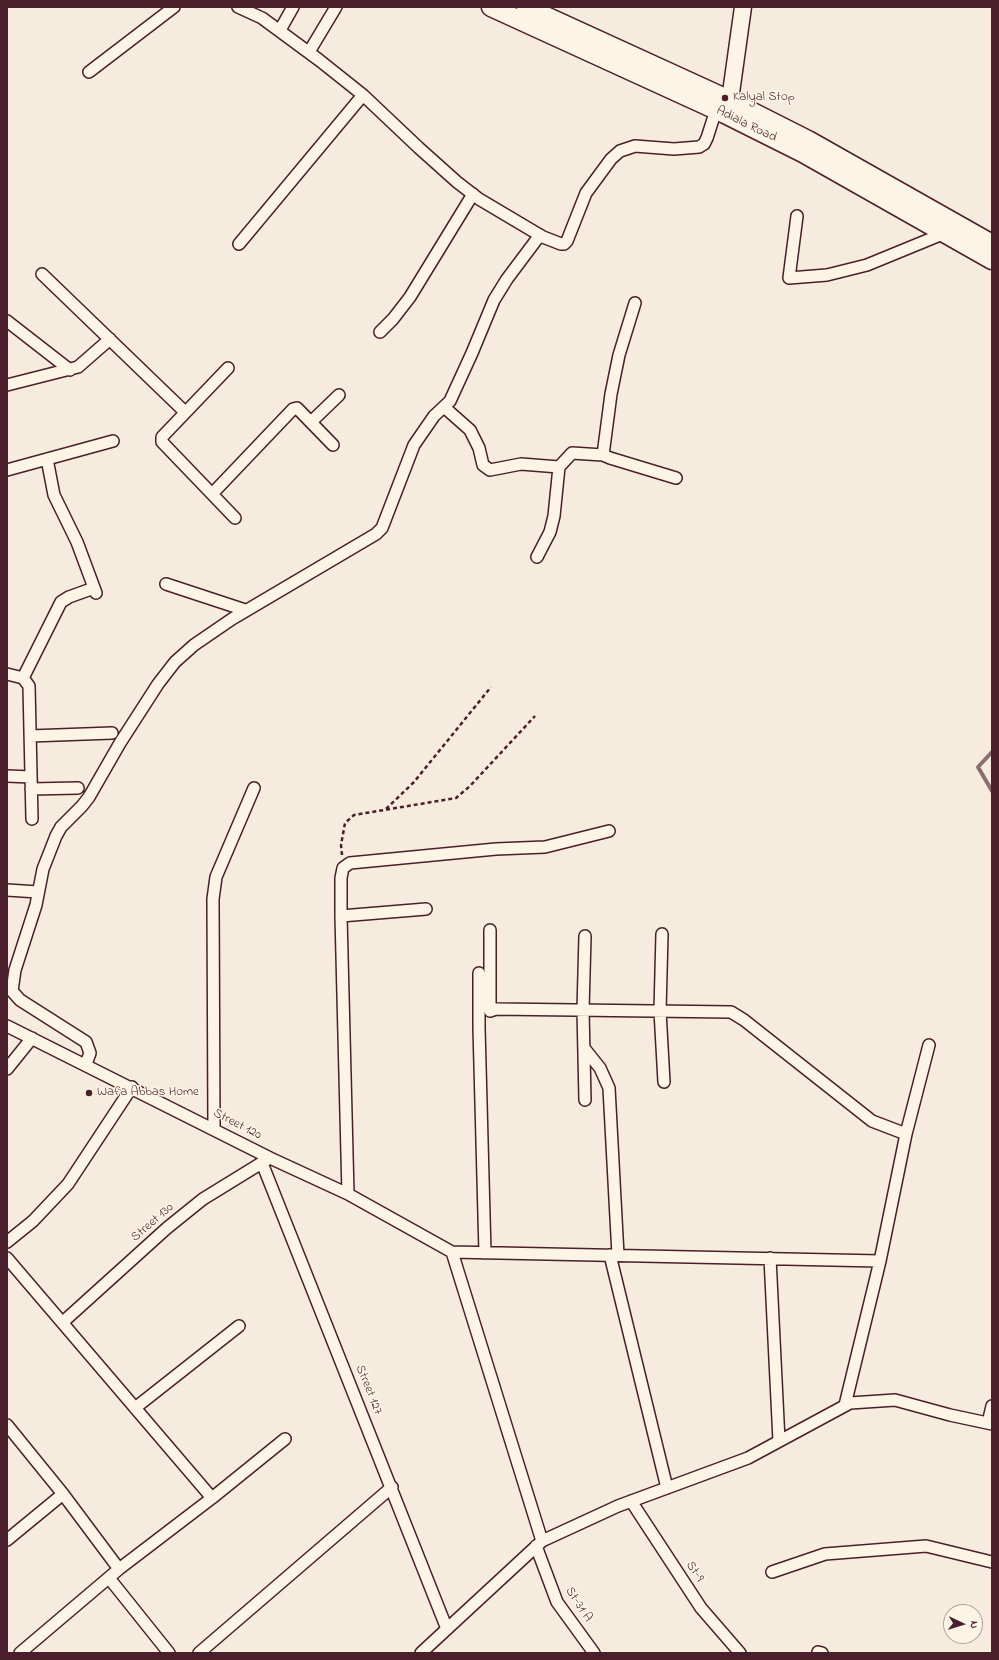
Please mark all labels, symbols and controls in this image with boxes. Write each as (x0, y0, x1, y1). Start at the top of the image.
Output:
place label: Kalyal Stop (733, 90, 795, 106)
marker: Kalyal Stop (720, 93, 730, 103)
street label: Adiala Road (713, 104, 779, 146)
place label: Wafa Abbas Home (97, 1085, 199, 1101)
marker: Wafa Abbas Home (84, 1088, 94, 1098)
street label: Street 120 (210, 1106, 264, 1144)
street label: Street 130 (129, 1200, 177, 1246)
street label: Street 127 (351, 1363, 385, 1417)
street label: St-9 (682, 1559, 706, 1585)
street label: St-31 A (561, 1585, 595, 1625)
north arrow (943, 1604, 983, 1644)
text: N (966, 1620, 982, 1629)

